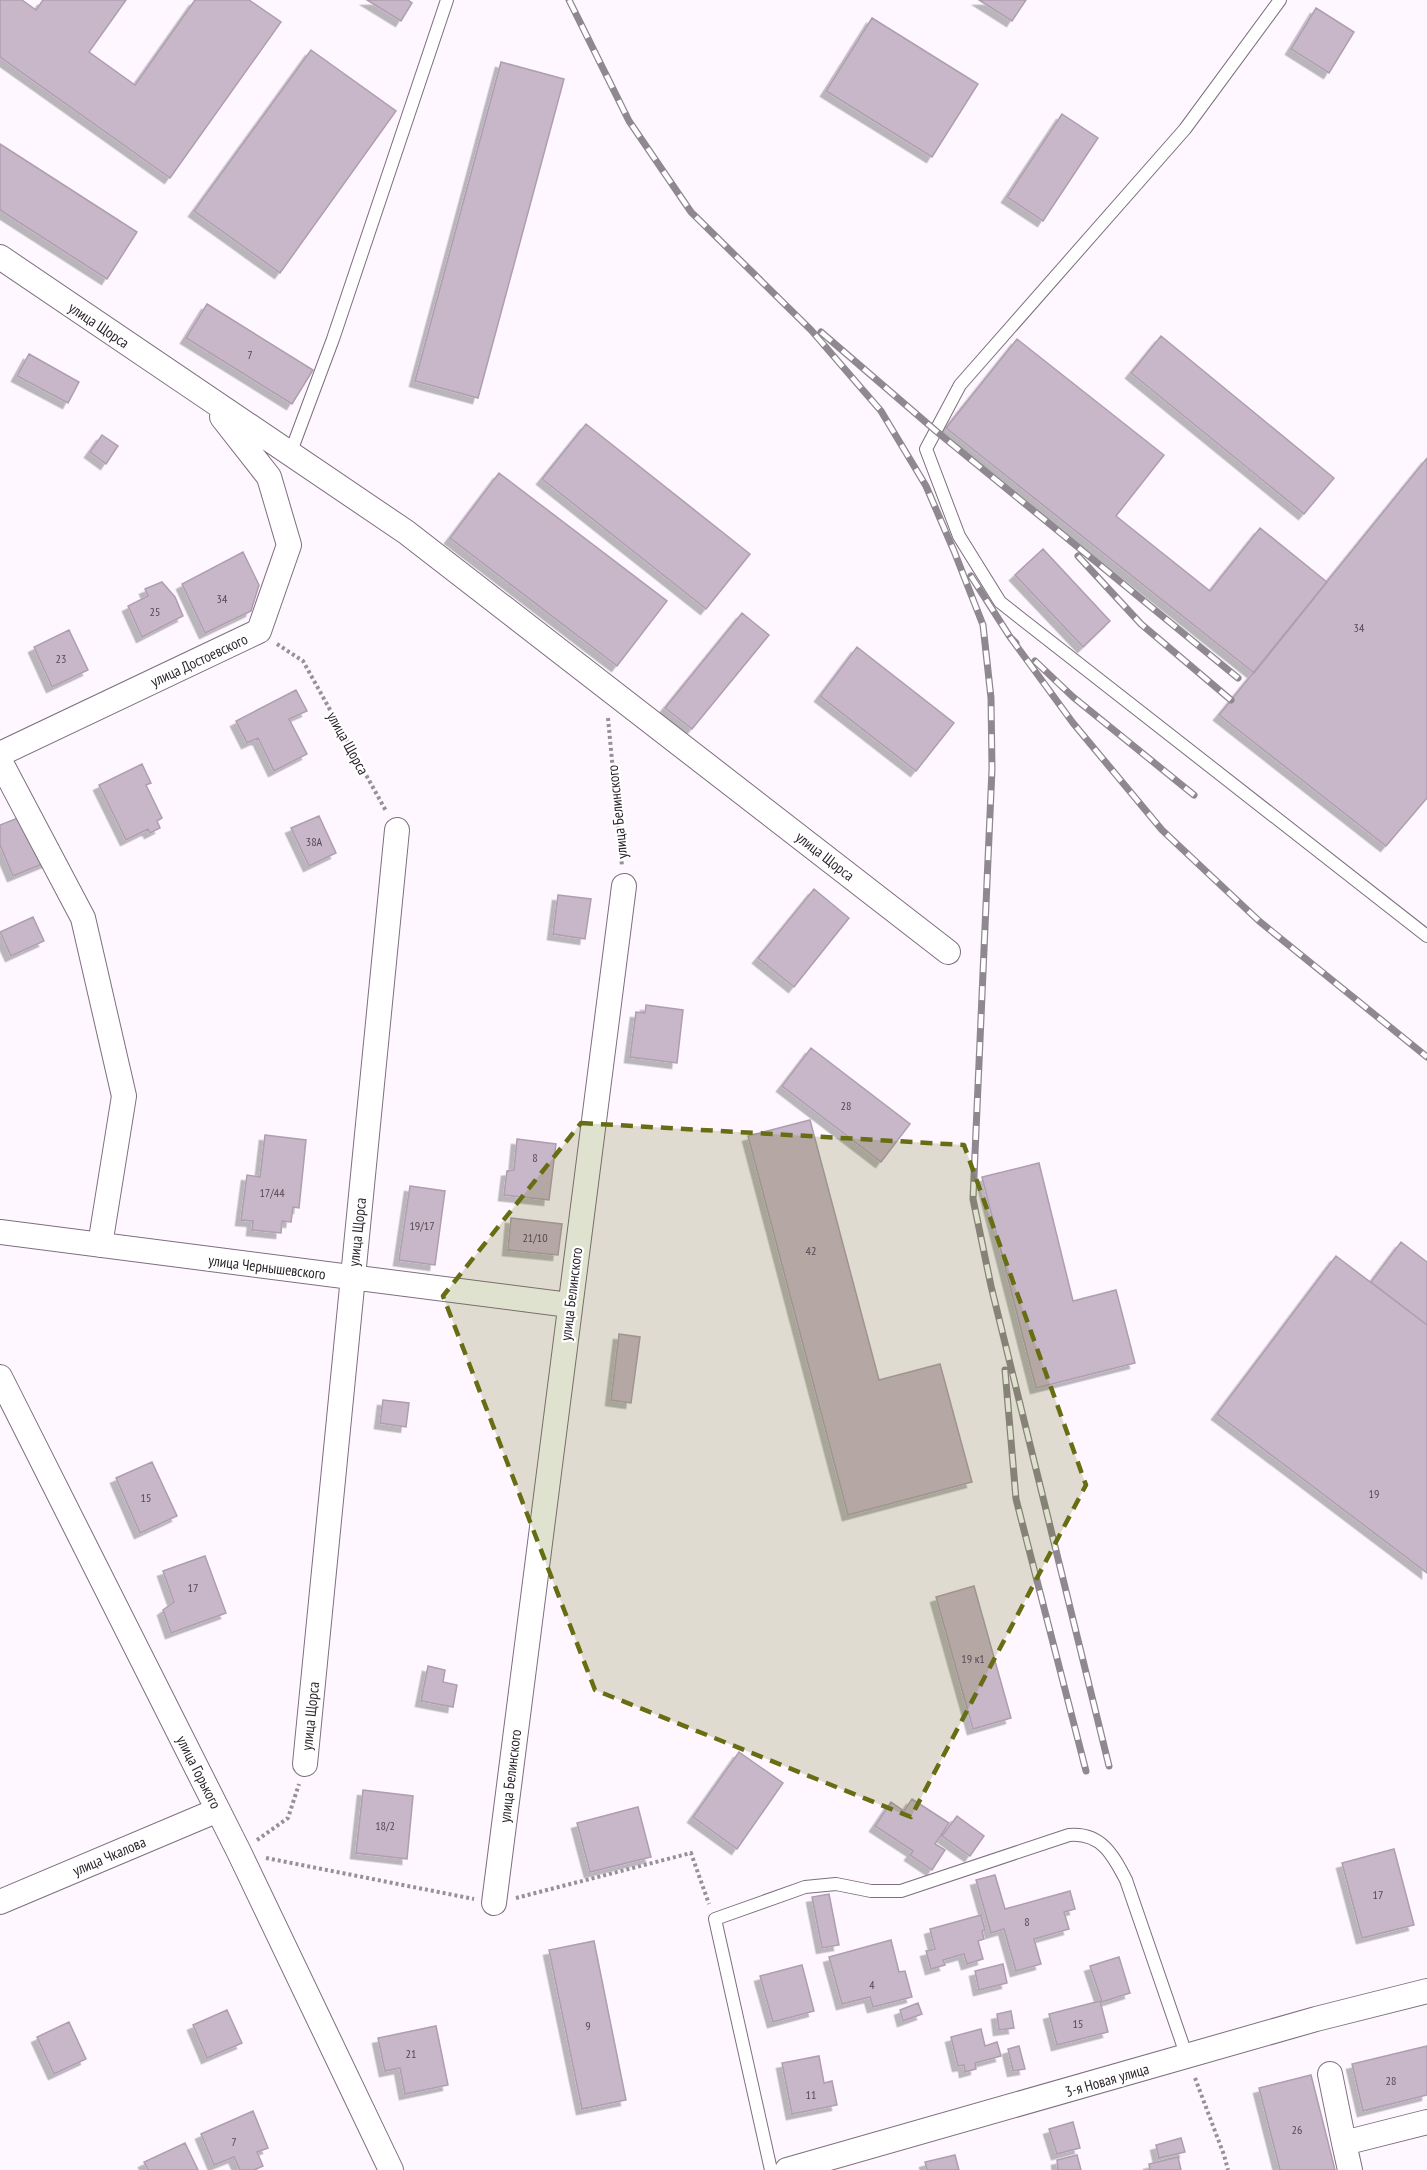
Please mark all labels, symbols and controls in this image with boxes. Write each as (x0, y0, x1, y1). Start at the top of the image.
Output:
street label: улица Щорса (65, 298, 133, 352)
house number: 7 (247, 347, 253, 362)
house number: 34 (217, 591, 228, 606)
house number: 25 (150, 604, 160, 619)
house number: 34 (1354, 620, 1365, 635)
street label: улица Достоевского (147, 629, 251, 691)
house number: 23 (56, 651, 66, 666)
street label: улица Щорса (323, 708, 373, 778)
street label: улица Белинского (603, 764, 631, 860)
street label: улица Щорса (792, 827, 858, 885)
house number: 38А (306, 834, 323, 849)
house number: 28 (841, 1098, 851, 1113)
house number: 8 (532, 1150, 538, 1165)
house number: 17/44 (259, 1185, 285, 1200)
street label: улица Щорса (344, 1197, 370, 1267)
house number: 19/17 (409, 1218, 435, 1233)
house number: 21/10 (522, 1230, 548, 1245)
house number: 42 (806, 1243, 816, 1258)
street label: улица Белинского (556, 1246, 586, 1342)
street label: улица Чернышевского (207, 1250, 327, 1284)
house number: 19 (1369, 1486, 1379, 1501)
house number: 15 (141, 1490, 151, 1505)
house number: 17 (188, 1580, 198, 1595)
house number: 19 к1 (961, 1651, 985, 1666)
street label: улица Щорса (297, 1681, 323, 1751)
street label: улица Белинского (495, 1728, 525, 1824)
street label: улица Горького (172, 1732, 226, 1812)
house number: 18/2 (375, 1818, 395, 1833)
street label: улица Чкалова (70, 1832, 148, 1880)
house number: 17 (1373, 1887, 1383, 1902)
house number: 8 (1024, 1914, 1030, 1929)
house number: 4 (869, 1977, 875, 1992)
house number: 15 (1073, 2016, 1083, 2031)
house number: 9 (585, 2018, 591, 2033)
house number: 21 (406, 2046, 416, 2061)
street label: 3-я Новая улица (1063, 2059, 1151, 2101)
house number: 28 (1386, 2073, 1396, 2088)
house number: 11 (806, 2087, 816, 2102)
house number: 26 (1292, 2122, 1302, 2137)
house number: 7 (231, 2134, 237, 2149)

